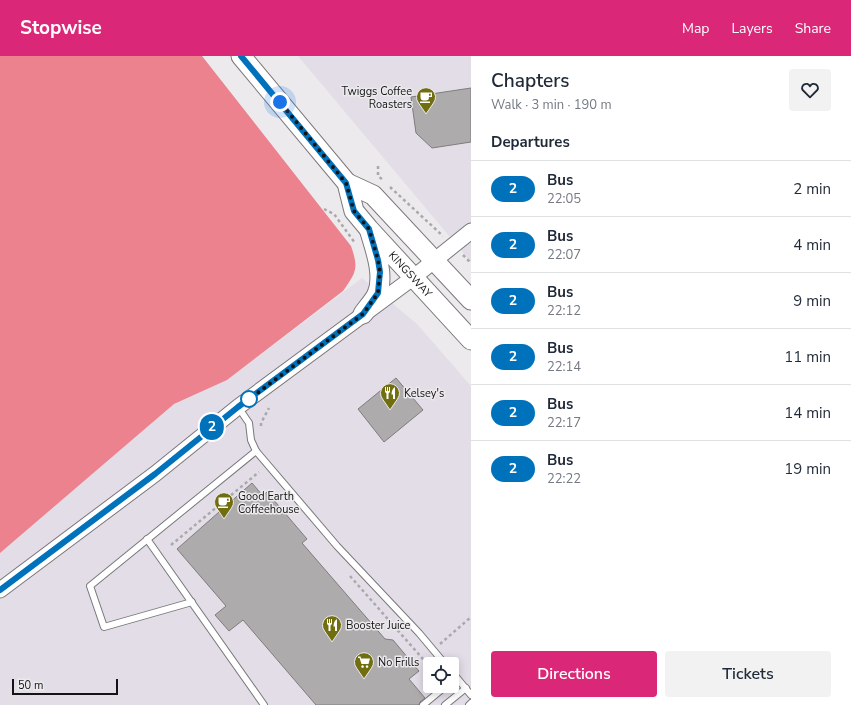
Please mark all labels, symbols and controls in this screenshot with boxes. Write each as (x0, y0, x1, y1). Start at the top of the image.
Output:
text: Stopwise (20, 15, 102, 41)
text: Map (682, 19, 709, 38)
text: Layers (731, 19, 773, 38)
text: Share (795, 19, 831, 38)
text: Chapters (491, 68, 569, 94)
button: heart (789, 69, 831, 111)
place label: Twiggs Coffee Roasters (342, 84, 412, 112)
cafe icon: Twiggs Coffee Roasters (415, 86, 437, 114)
your location (270, 92, 290, 112)
text: Walk · 3 min · 190 m (491, 96, 612, 114)
text: Departures (491, 132, 570, 152)
text: Bus (547, 170, 573, 190)
text: 2 (509, 179, 517, 198)
text: 2 min (793, 179, 831, 199)
text: 22:05 (547, 190, 581, 208)
text: Bus (547, 226, 573, 246)
text: 2 (509, 235, 517, 254)
text: 4 min (793, 235, 831, 255)
text: 22:07 (547, 246, 581, 264)
street label: KINGSWAY (385, 248, 436, 301)
text: Bus (547, 282, 573, 302)
text: 2 (509, 291, 517, 310)
text: 9 min (793, 291, 831, 311)
text: 22:12 (547, 302, 581, 320)
text: Bus (547, 338, 573, 358)
text: 2 (509, 347, 517, 366)
text: 11 min (784, 347, 831, 367)
text: 22:14 (547, 358, 581, 376)
restaurant icon: Kelsey's (379, 382, 401, 410)
place label: Kelsey's (404, 386, 444, 401)
unlabelled marker (240, 390, 258, 408)
text: Bus (547, 394, 573, 414)
text: 2 (509, 403, 517, 422)
text: 14 min (784, 403, 831, 423)
line badge: 2 (199, 414, 225, 440)
text: 22:17 (547, 414, 581, 432)
text: 2 (208, 417, 216, 436)
text: Bus (547, 450, 573, 470)
text: 2 (509, 459, 517, 478)
text: 19 min (784, 459, 831, 479)
text: 22:22 (547, 470, 581, 488)
place label: Good Earth Coffeehouse (238, 489, 300, 517)
cafe icon: Good Earth Coffeehouse (213, 491, 235, 519)
restaurant icon: Booster Juice (321, 614, 343, 642)
place label: Booster Juice (346, 618, 411, 633)
supermarket icon: No Frills (353, 651, 375, 679)
button: Directions (491, 651, 657, 697)
button: Tickets (665, 651, 831, 697)
place label: No Frills (378, 655, 419, 670)
map controls (423, 657, 459, 693)
button: locate (423, 657, 459, 693)
scale bar (12, 677, 118, 696)
text: 50 m (18, 678, 43, 693)

